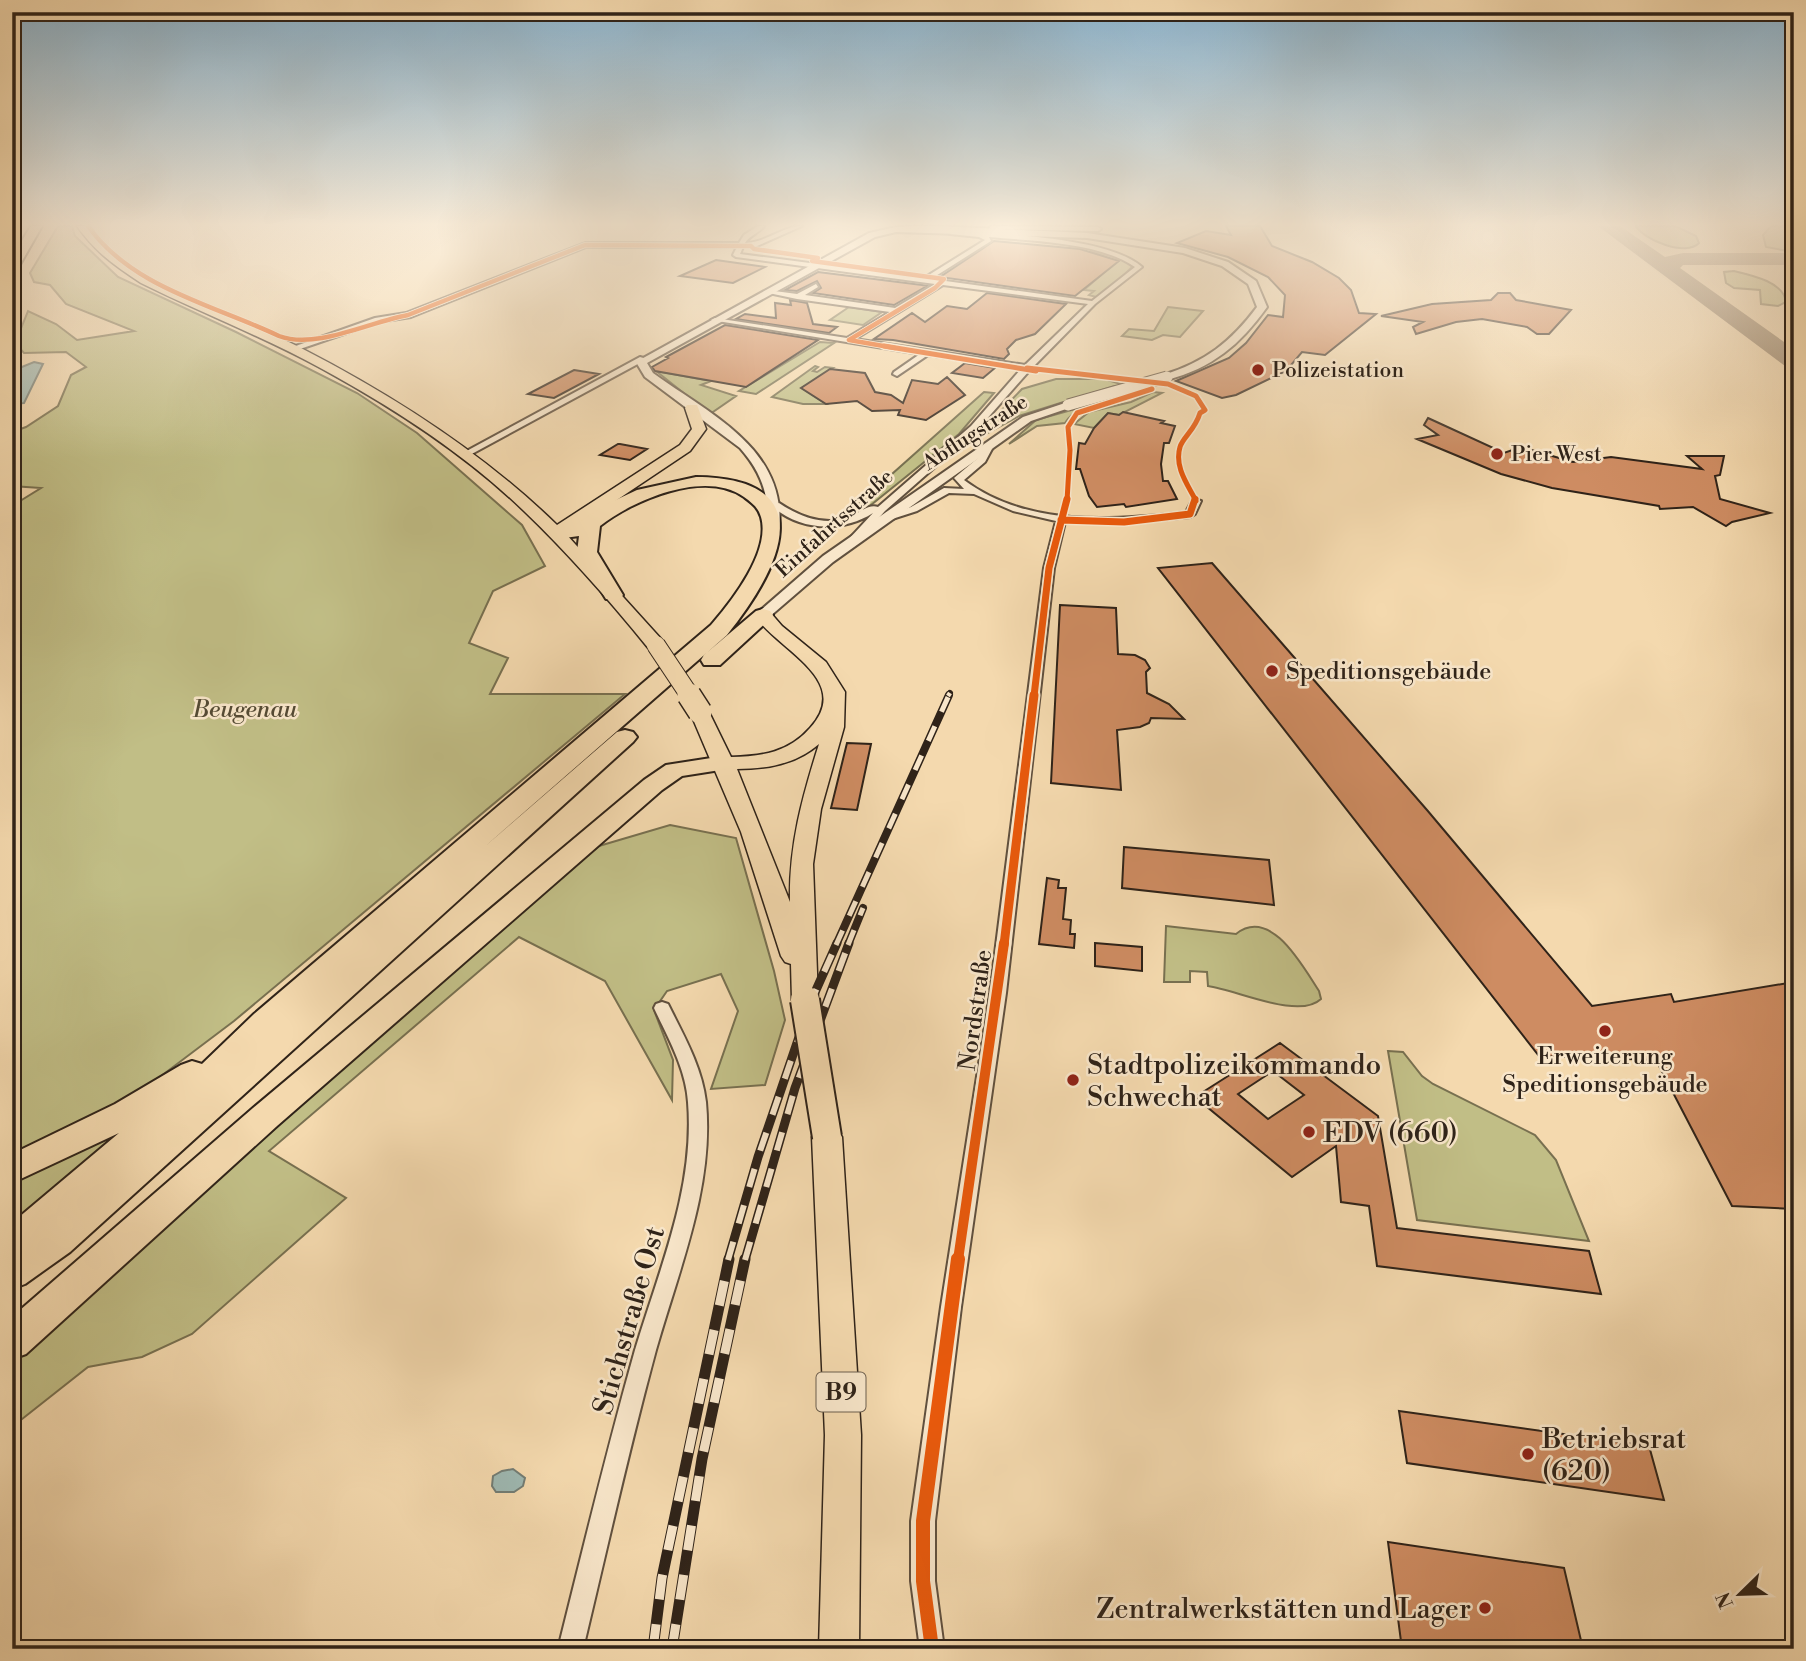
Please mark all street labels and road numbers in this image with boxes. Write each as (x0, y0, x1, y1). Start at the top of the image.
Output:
street label: Abflugstraße (917, 389, 1033, 477)
street label: Einfahrtsstraße (770, 464, 899, 584)
street label: Nordstraße (953, 948, 999, 1073)
street label: Stichstraße Ost (586, 1222, 673, 1419)
road number: B9 (816, 1372, 866, 1412)

